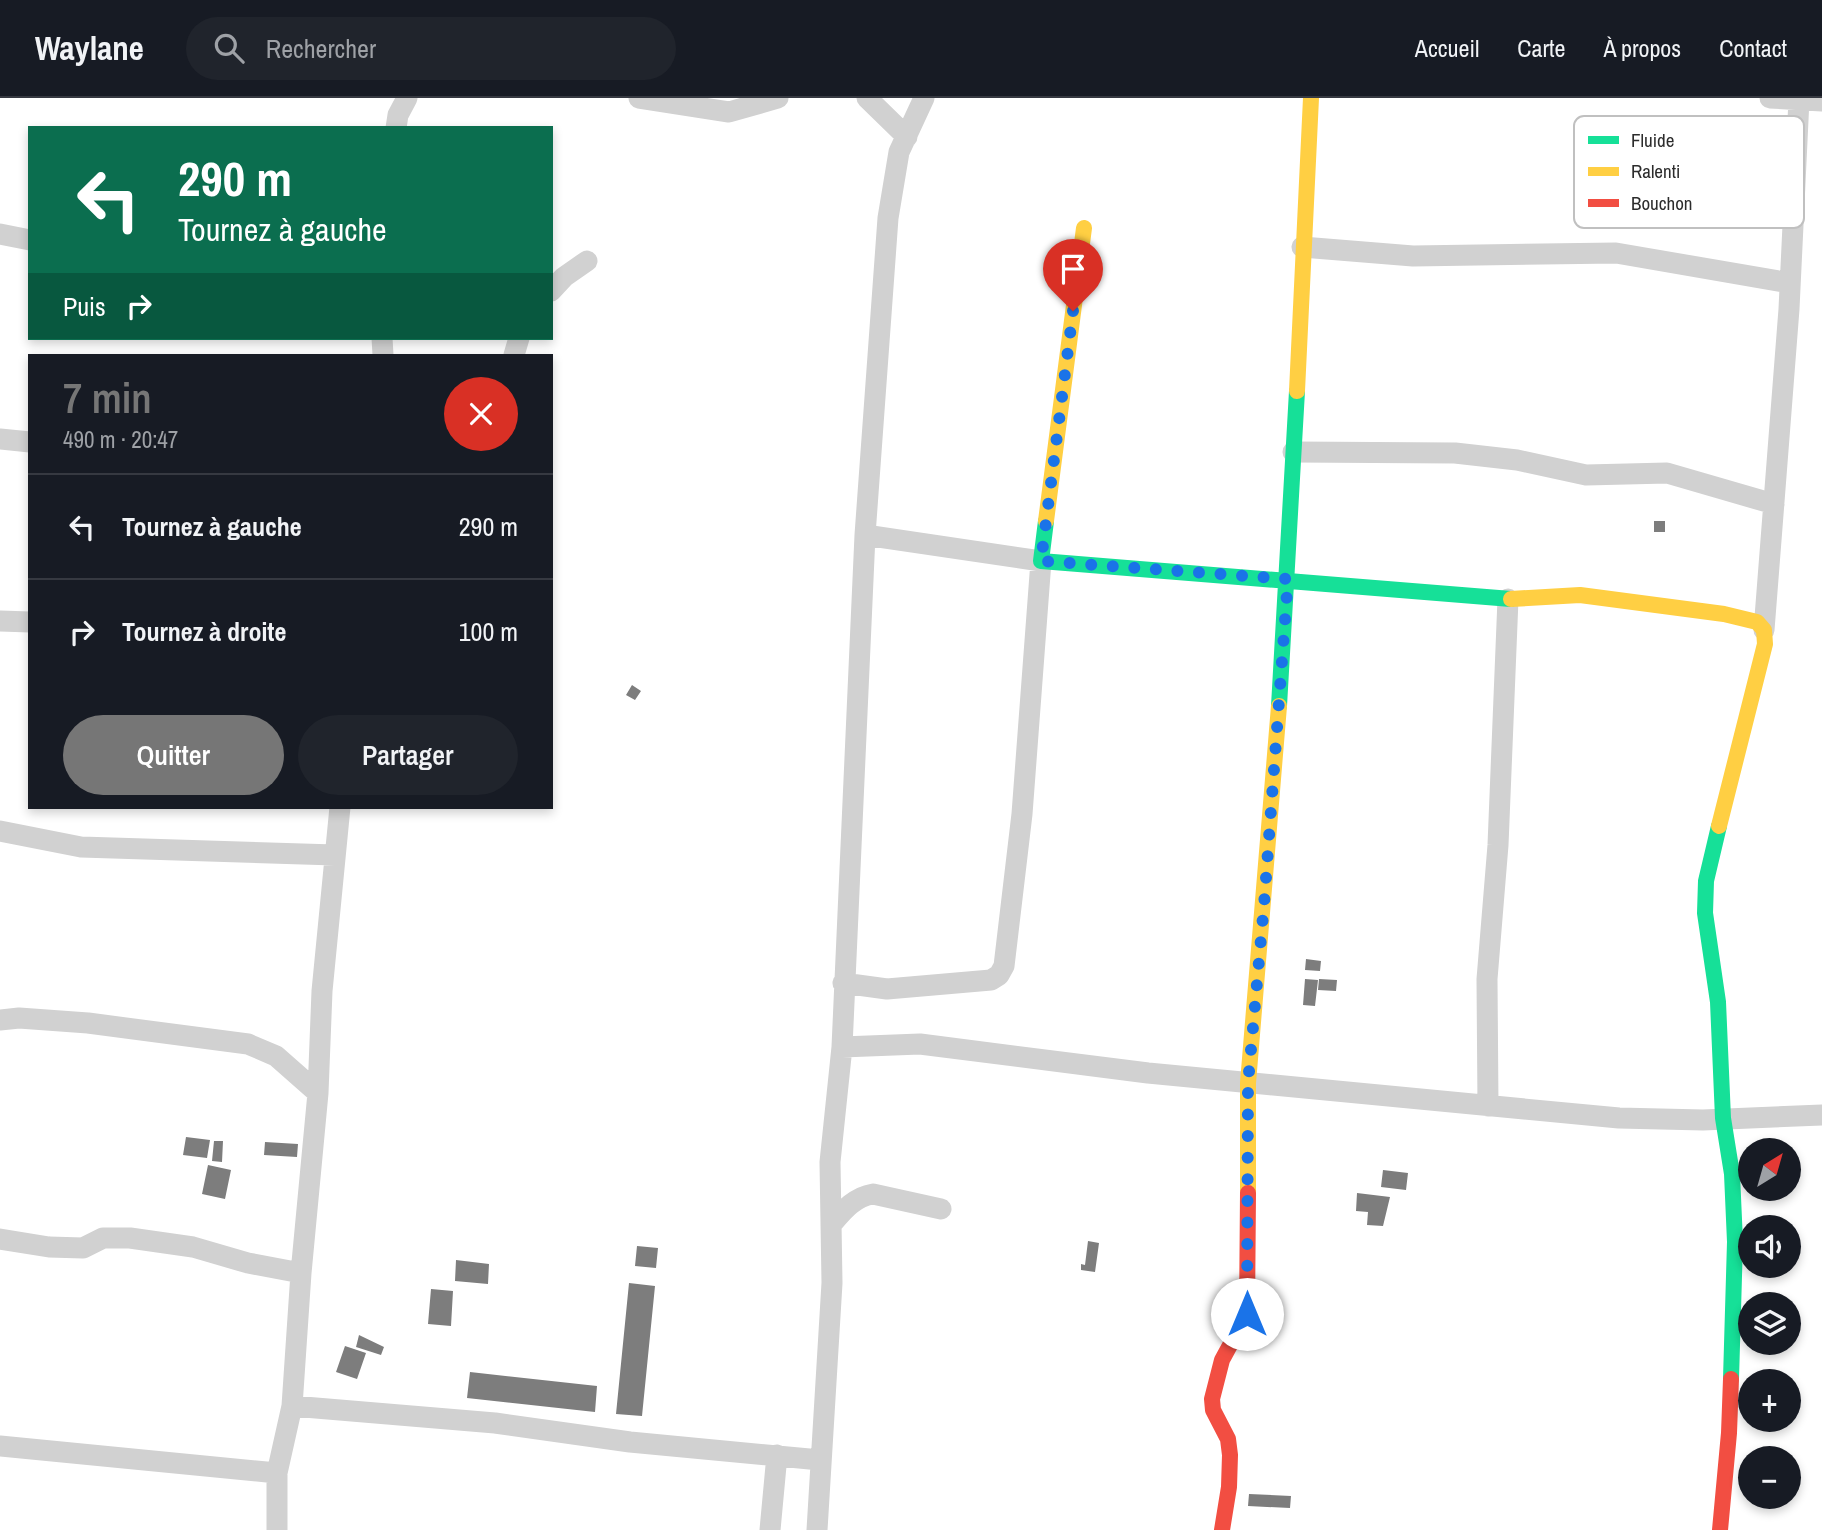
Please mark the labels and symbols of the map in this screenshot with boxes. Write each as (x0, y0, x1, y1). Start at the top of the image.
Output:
legend (1574, 116, 1804, 228)
text: Fluide (1631, 127, 1674, 153)
text: Ralenti (1631, 158, 1680, 184)
text: Bouchon (1631, 190, 1693, 216)
pin (1043, 239, 1103, 311)
north arrow (1738, 1138, 1801, 1200)
position arrow (1210, 1277, 1284, 1351)

